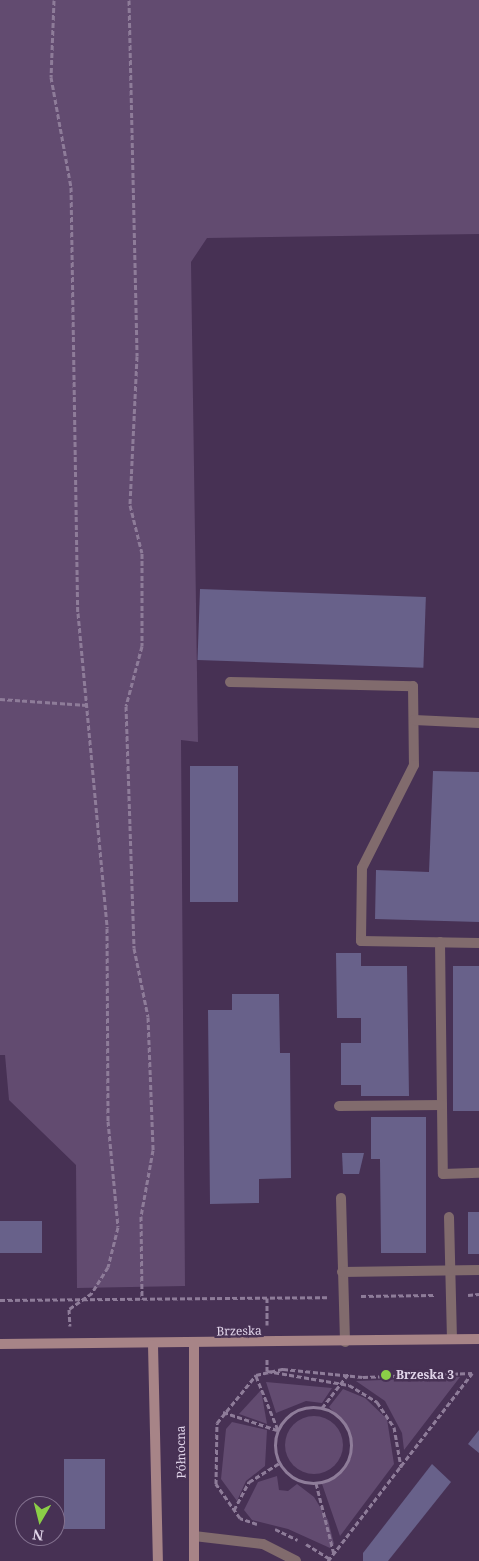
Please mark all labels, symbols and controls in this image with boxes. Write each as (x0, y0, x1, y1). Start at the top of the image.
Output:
street label: Brzeska (216, 1323, 262, 1339)
place label: Brzeska 3 (396, 1368, 454, 1382)
marker: Brzeska 3 (380, 1369, 392, 1381)
street label: Północna (173, 1425, 189, 1479)
north arrow (15, 1496, 65, 1546)
text: N (31, 1525, 45, 1546)

